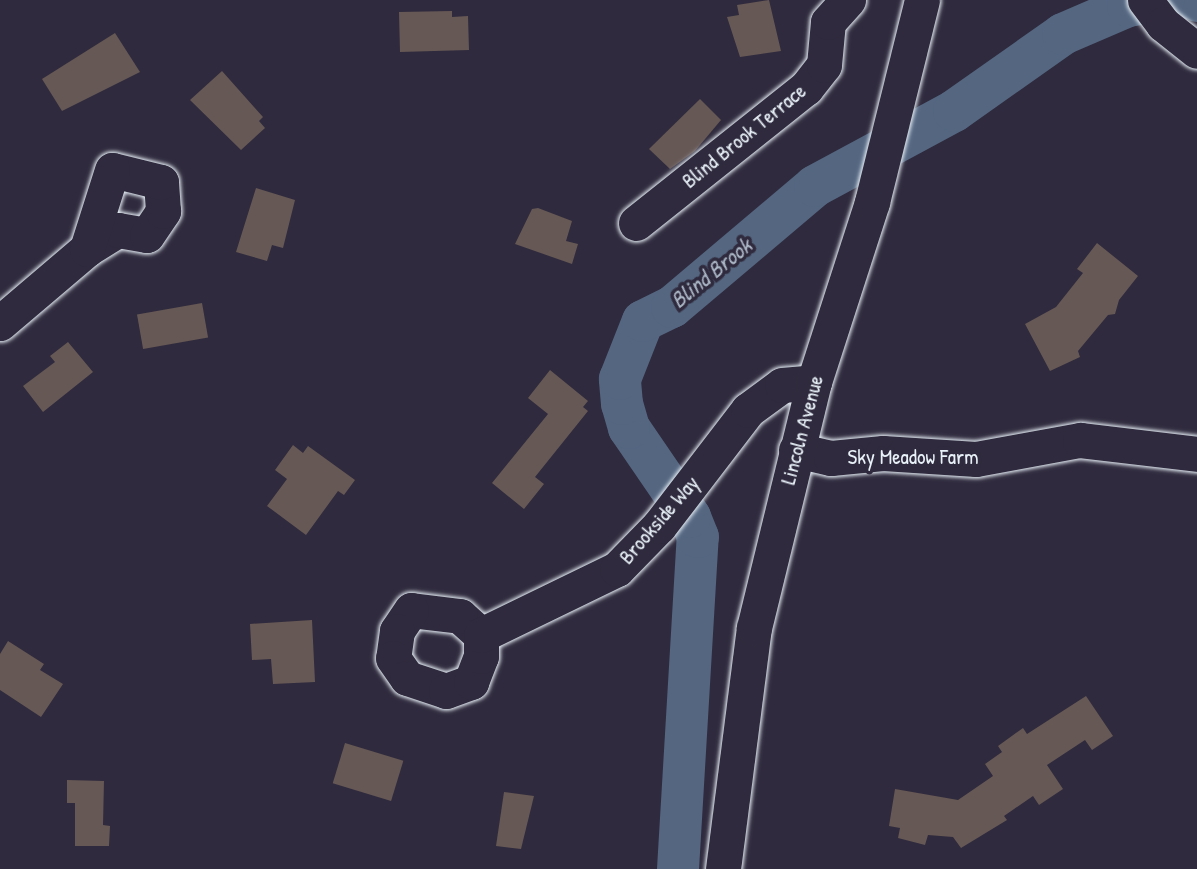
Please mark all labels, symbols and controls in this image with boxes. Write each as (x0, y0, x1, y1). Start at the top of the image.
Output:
street label: Blind Brook Terrace (677, 78, 811, 194)
water label: Blind Brook (665, 232, 757, 314)
street label: Lincoln Avenue (775, 373, 829, 487)
street label: Sky Meadow Farm (848, 444, 978, 470)
street label: Brookside Way (614, 471, 704, 569)

